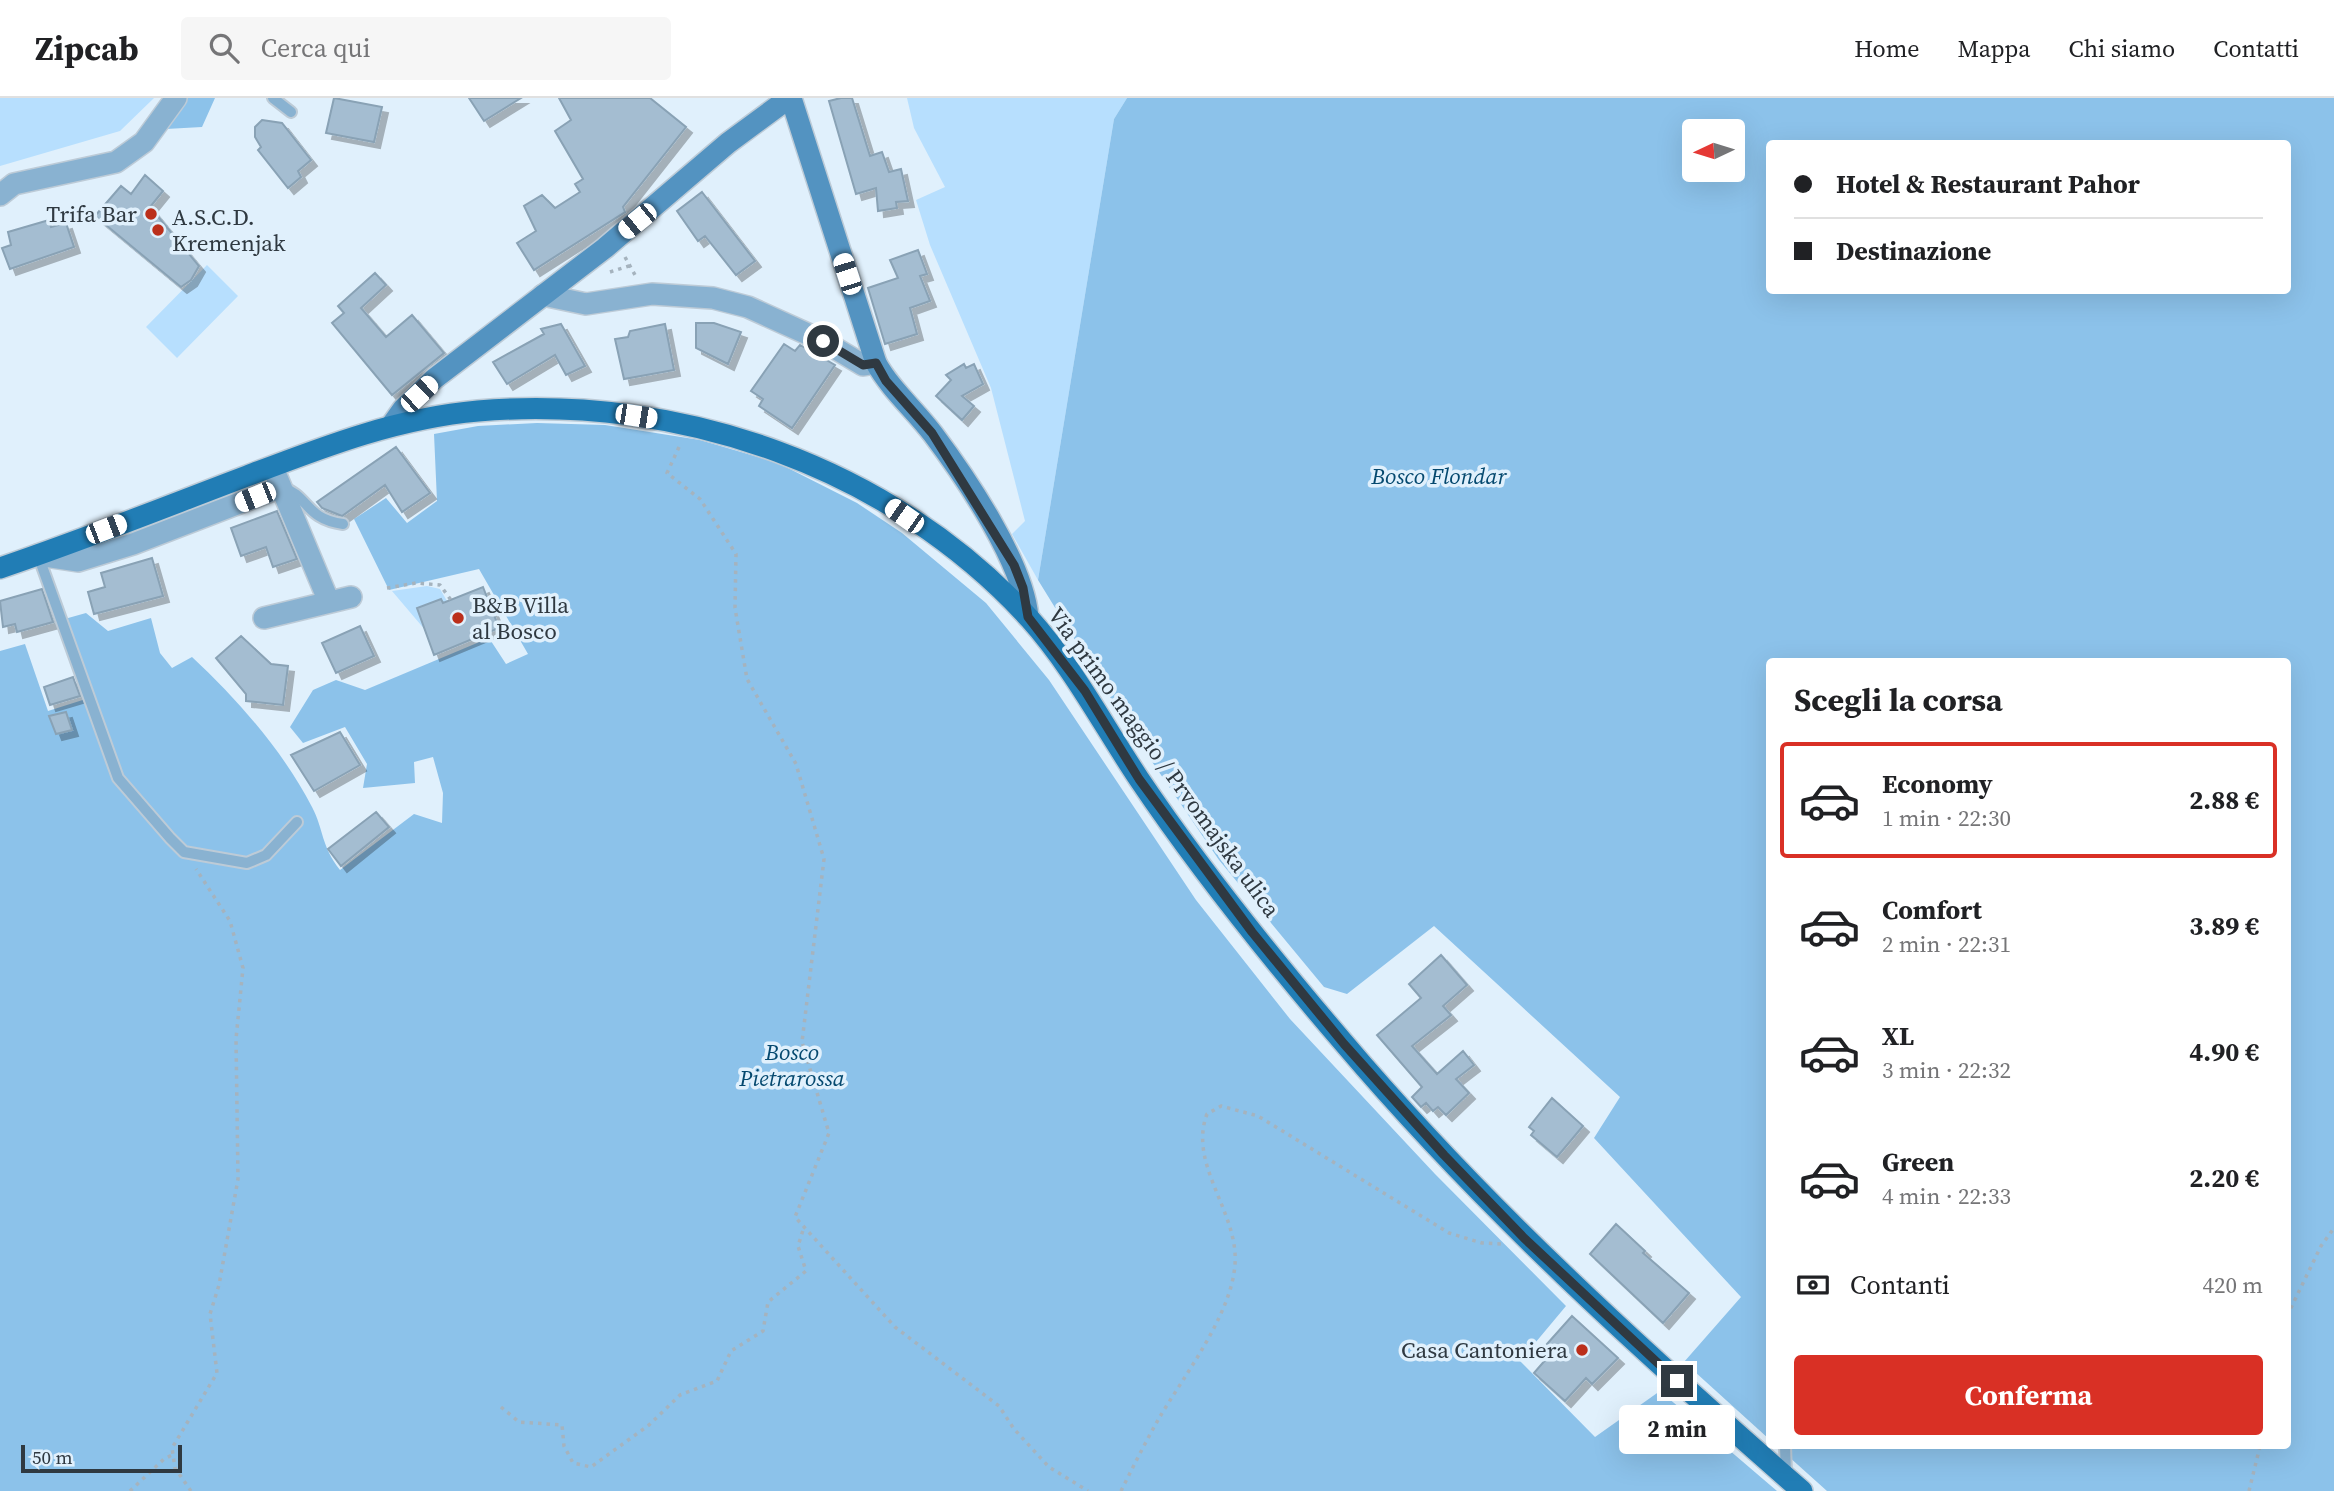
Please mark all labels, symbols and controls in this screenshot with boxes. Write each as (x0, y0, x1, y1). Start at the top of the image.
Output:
search box (181, 17, 671, 80)
text: Zipcab (35, 26, 139, 71)
icon: search (205, 29, 243, 67)
text: Cerca qui (261, 30, 370, 66)
text: Home (1854, 32, 1920, 65)
text: Mappa (1958, 32, 2030, 65)
text: Chi siamo (2068, 32, 2175, 65)
text: Contatti (2213, 32, 2299, 65)
north arrow (1682, 119, 1745, 182)
map controls (1682, 119, 1745, 182)
text: Hotel & Restaurant Pahor (1836, 166, 2140, 202)
place label: Trifa Bar (46, 198, 137, 230)
car (615, 200, 660, 242)
place label: A.S.C.D. Kremenjak (172, 201, 286, 259)
marker: Trifa Bar (143, 206, 159, 222)
marker: A.S.C.D. Kremenjak (150, 222, 166, 238)
text: Destinazione (1836, 233, 1991, 269)
car (831, 251, 864, 297)
route start (807, 325, 839, 357)
car (397, 372, 442, 416)
car (614, 402, 659, 430)
park label: Bosco Flondar (1370, 460, 1508, 492)
car (232, 479, 279, 515)
car (881, 495, 928, 537)
car (83, 512, 130, 546)
place label: B&B Villa al Bosco (472, 589, 569, 647)
street label: Via primo maggio / Prvomajska ulica (1040, 600, 1288, 924)
marker: B&B Villa al Bosco (450, 610, 466, 626)
text: Scegli la corsa (1794, 678, 2003, 722)
text: Economy (1882, 766, 1993, 802)
icon: car (1798, 769, 1861, 832)
text: 2.88 € (2189, 782, 2259, 818)
text: 1 min · 22:30 (1882, 802, 2011, 834)
text: Comfort (1882, 892, 1982, 928)
icon: car (1798, 895, 1861, 958)
text: 3.89 € (2189, 908, 2259, 944)
text: 2 min · 22:31 (1882, 928, 2011, 960)
text: XL (1882, 1018, 1914, 1054)
icon: car (1798, 1021, 1861, 1084)
text: 4.90 € (2189, 1034, 2259, 1070)
park label: Bosco Pietrarossa (738, 1036, 845, 1094)
text: 3 min · 22:32 (1882, 1054, 2011, 1086)
text: Green (1882, 1144, 1954, 1180)
icon: car (1798, 1147, 1861, 1210)
text: 2.20 € (2189, 1160, 2259, 1196)
text: 4 min · 22:33 (1882, 1180, 2011, 1212)
icon: cash (1794, 1266, 1832, 1304)
text: Contanti (1850, 1267, 1950, 1303)
text: 420 m (2202, 1269, 2263, 1301)
place label: Casa Cantoniera (1401, 1334, 1568, 1366)
marker: Casa Cantoniera (1574, 1342, 1590, 1358)
button: Conferma (1794, 1355, 2263, 1435)
route end (1661, 1365, 1693, 1397)
callout: 2 min (1619, 1406, 1735, 1454)
text: 2 min (1647, 1413, 1707, 1445)
scale bar (21, 1442, 182, 1474)
text: 50 m (32, 1444, 73, 1470)

